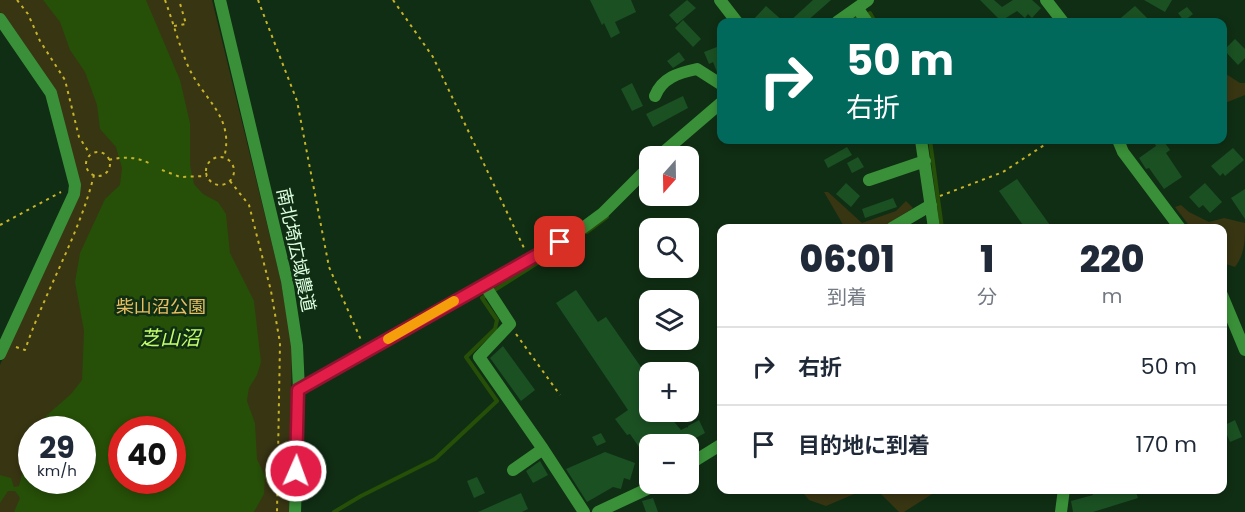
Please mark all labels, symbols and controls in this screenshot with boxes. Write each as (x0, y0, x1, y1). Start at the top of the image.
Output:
text: 50 m (846, 31, 954, 90)
icon: right (747, 42, 825, 120)
text: 右折 (846, 89, 900, 126)
north arrow (639, 146, 699, 206)
map controls (639, 146, 699, 494)
street label: 南北埼広域農道 (271, 186, 322, 314)
pin (534, 216, 585, 267)
button: search (639, 218, 699, 278)
icon: arrive (543, 225, 576, 258)
text: 06:01 (800, 234, 895, 285)
text: 1 (980, 234, 994, 285)
text: 220 (1080, 234, 1144, 285)
text: m (1102, 282, 1122, 310)
text: 到着 (827, 283, 867, 311)
text: 分 (977, 283, 997, 311)
button: layers (639, 290, 699, 350)
park label: 柴山沼公園 (116, 294, 206, 319)
water label: 芝山沼 (140, 324, 203, 352)
icon: right (747, 350, 780, 383)
text: 50 m (1141, 351, 1197, 382)
text: 右折 (798, 352, 842, 383)
button: + (639, 362, 699, 422)
speed limit sign: 40 (108, 416, 186, 494)
text: 29 (39, 426, 75, 469)
icon: arrive (747, 428, 780, 461)
text: 170 m (1136, 429, 1197, 460)
text: 目的地に到着 (798, 430, 930, 461)
button: − (639, 434, 699, 494)
position arrow (264, 439, 328, 503)
text: km/h (37, 460, 77, 481)

